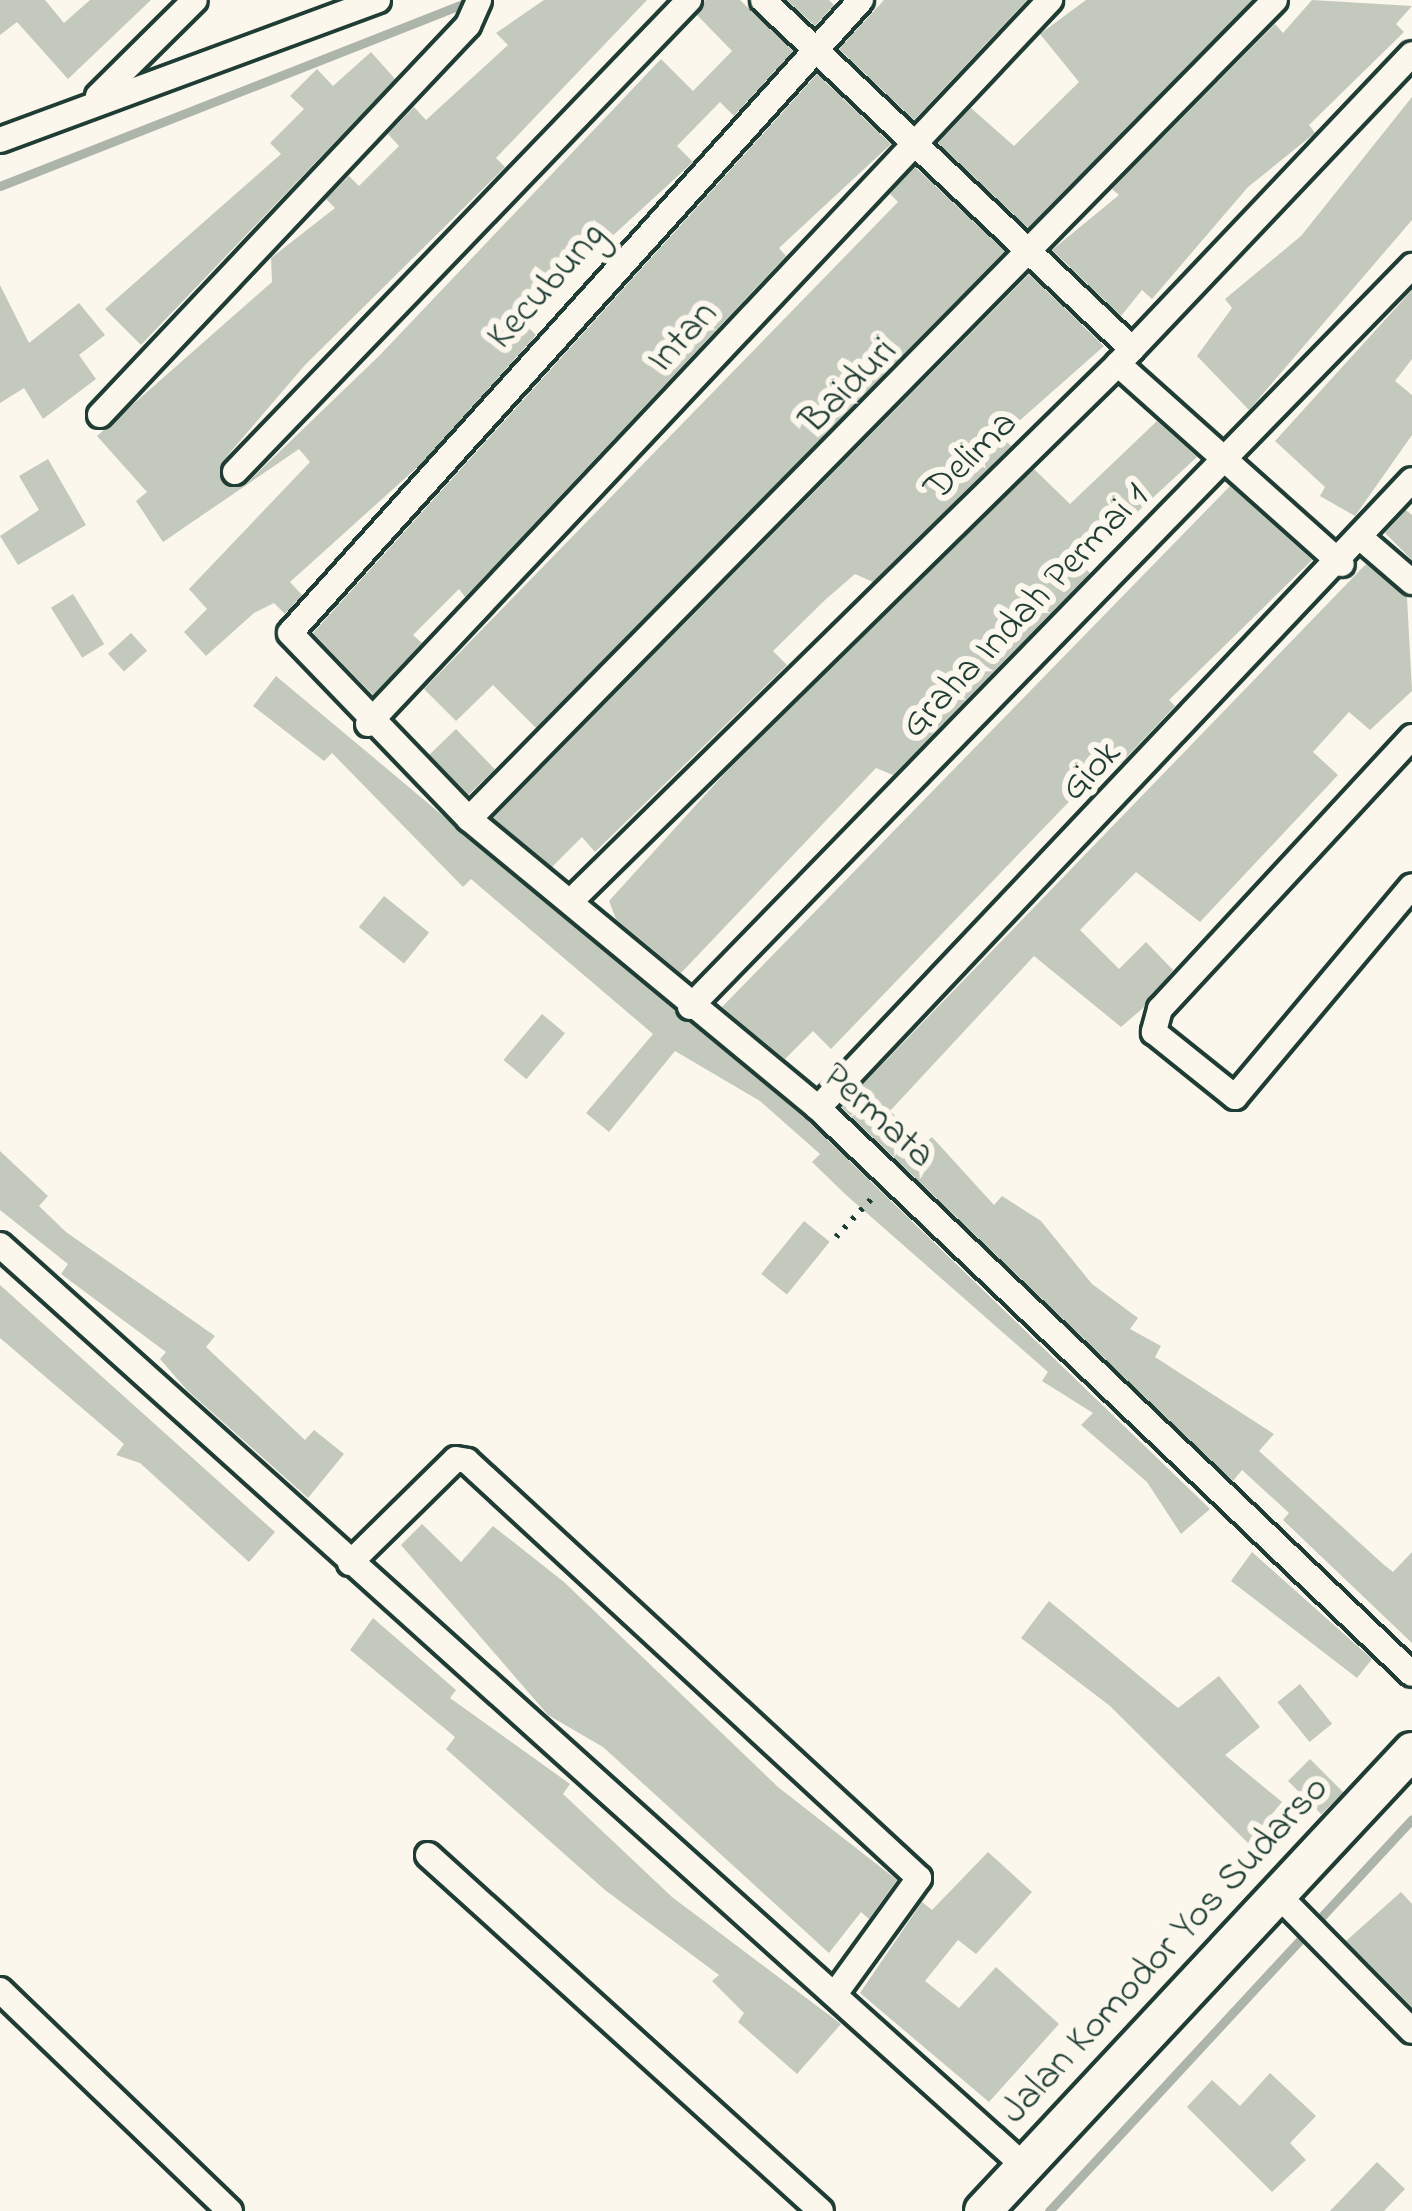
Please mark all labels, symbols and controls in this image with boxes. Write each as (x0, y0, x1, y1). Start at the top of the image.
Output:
street label: Kecubung (479, 214, 617, 360)
street label: Intan (639, 292, 729, 384)
street label: Baiduri (792, 329, 908, 445)
street label: Delima (916, 402, 1028, 512)
street label: Graha Indah Permai 1 (892, 475, 1160, 749)
street label: Giok (1052, 731, 1132, 813)
street label: Permata (811, 1054, 943, 1180)
street label: Jalan Komodor Yos Sudarso (992, 1767, 1340, 2135)

